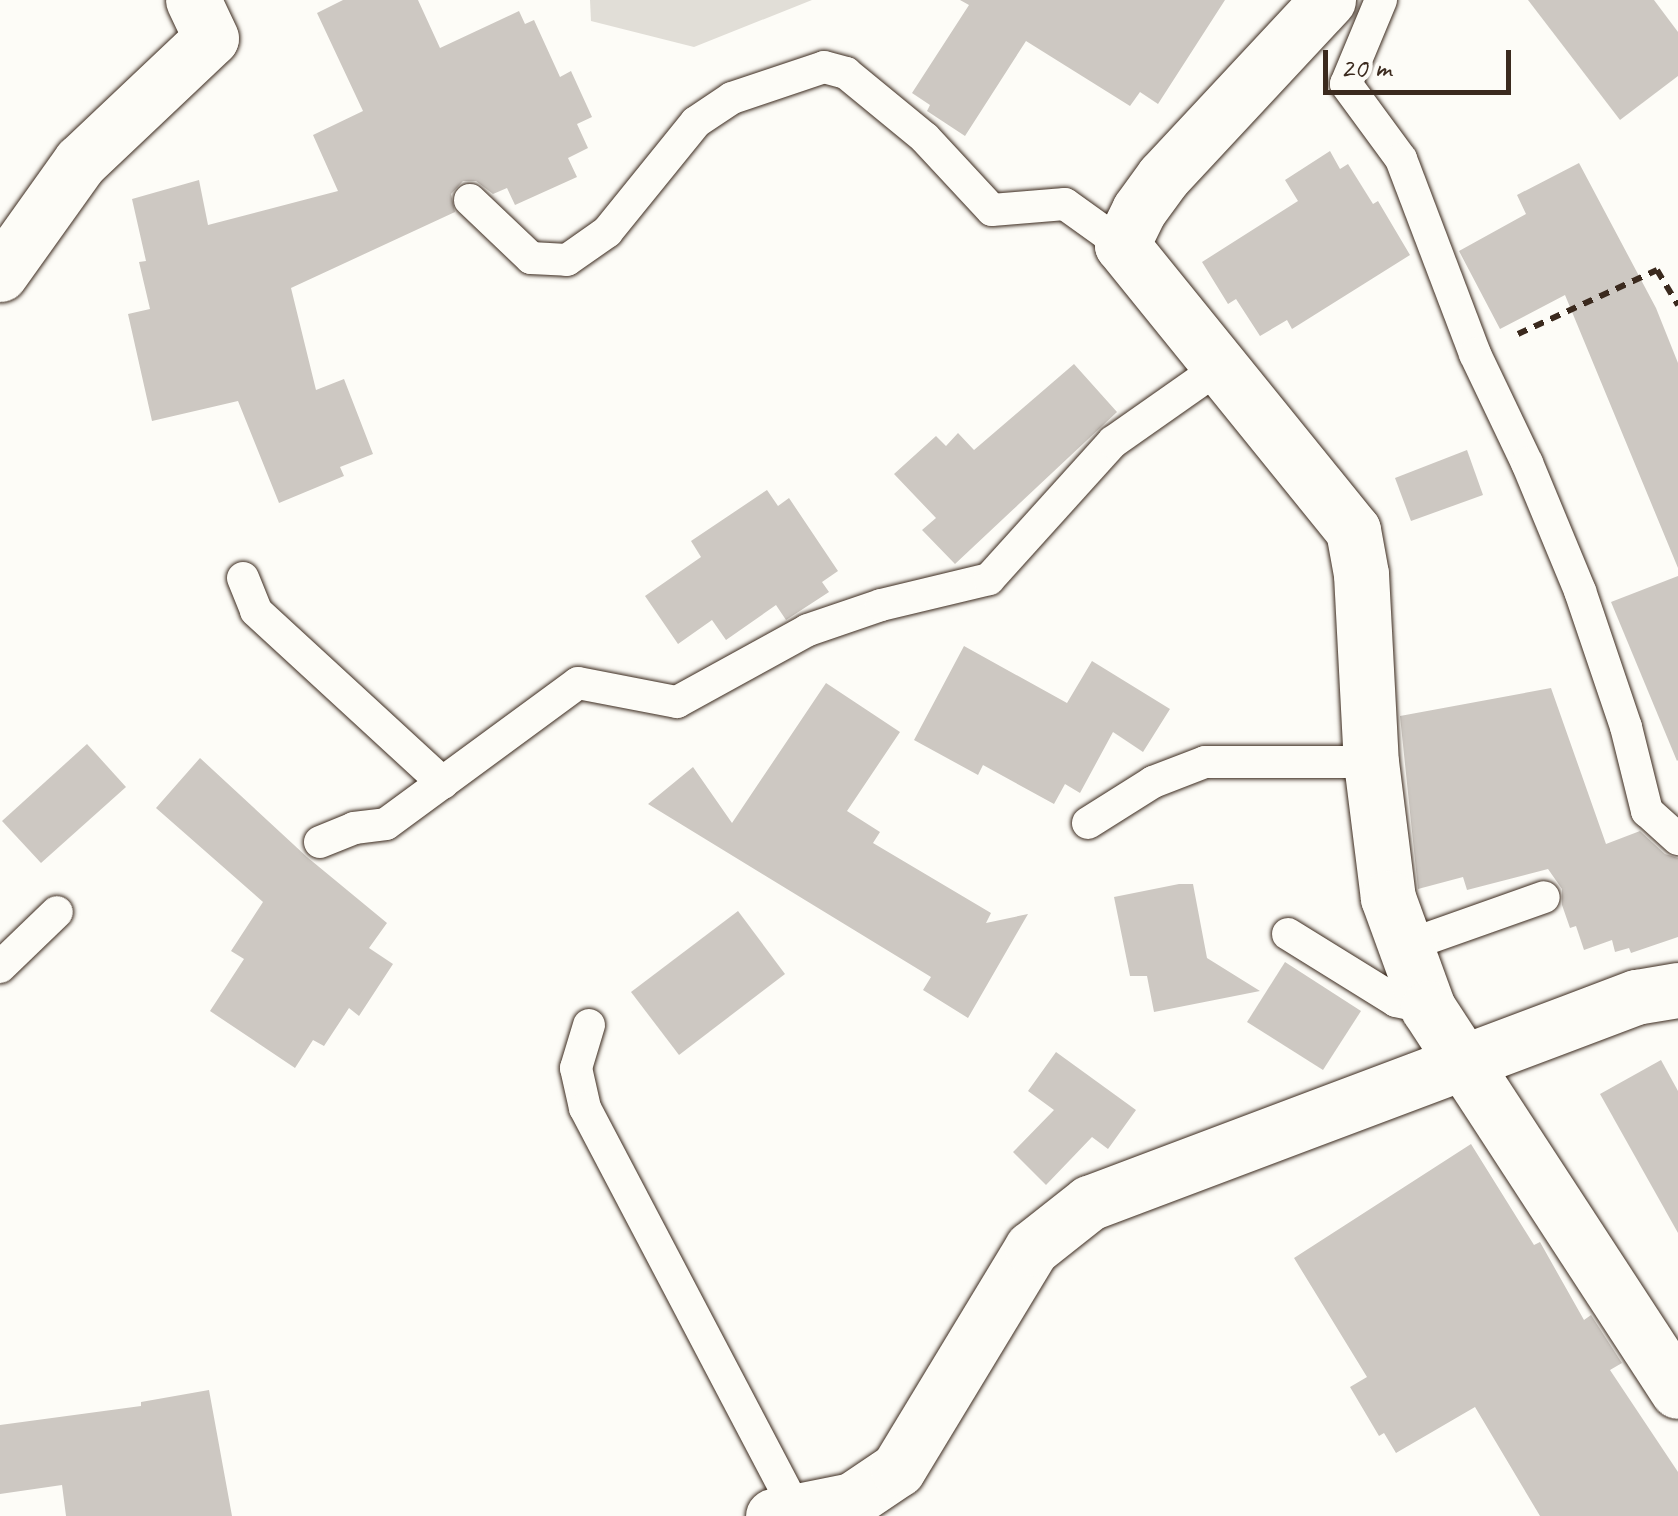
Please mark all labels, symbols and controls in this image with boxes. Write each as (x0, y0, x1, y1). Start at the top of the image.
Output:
scale bar (1328, 30, 1516, 92)
text: 20 m (1340, 48, 1391, 86)

